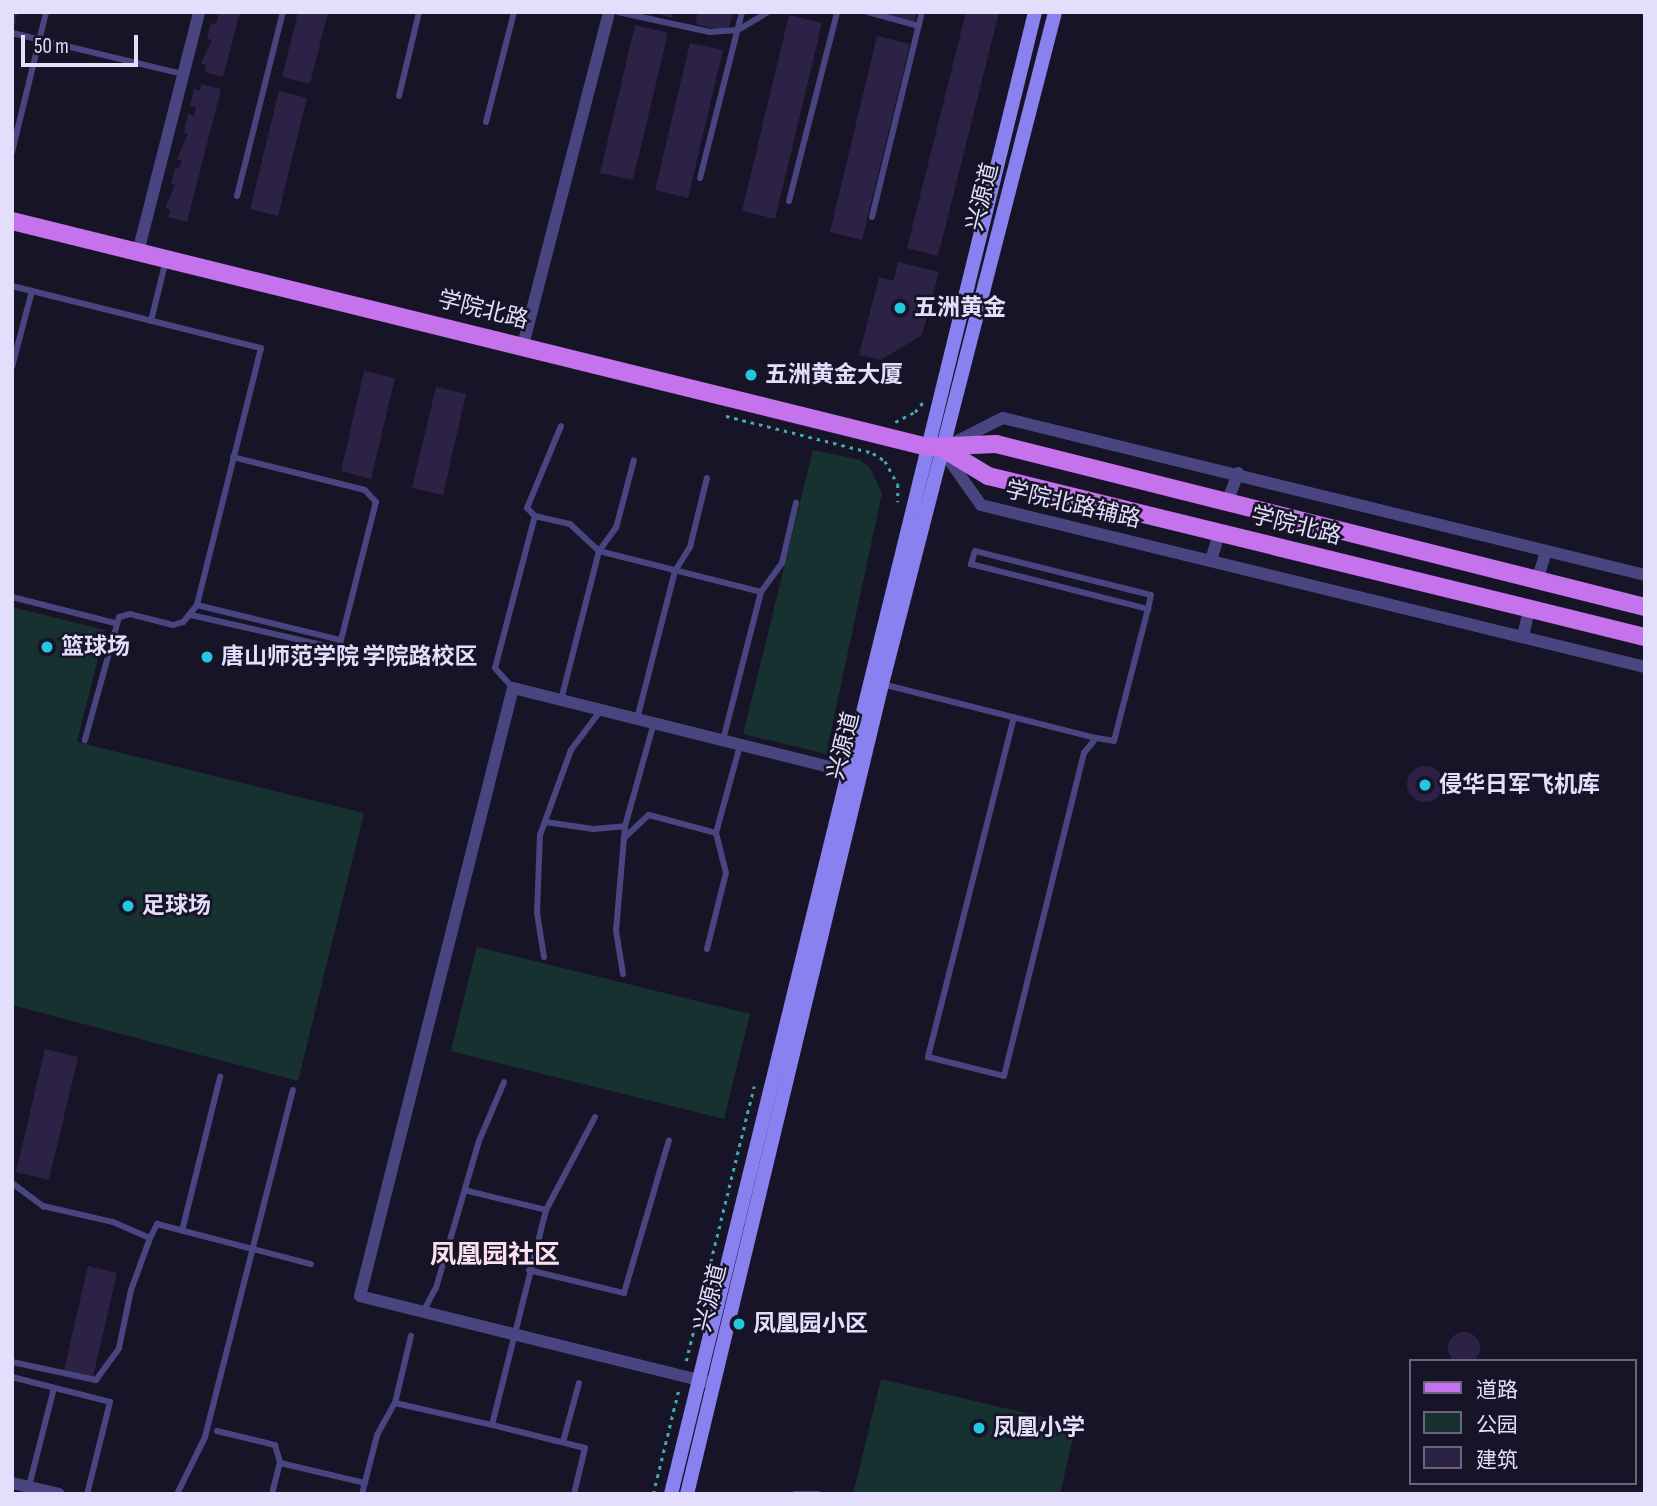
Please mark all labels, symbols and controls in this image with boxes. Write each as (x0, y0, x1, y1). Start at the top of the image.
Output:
scale bar (24, 21, 142, 65)
text: 50 m (34, 34, 69, 59)
street label: 兴源道 (961, 160, 1005, 234)
street label: 学院北路 (435, 285, 531, 335)
place label: 五洲黄金 (914, 294, 1006, 322)
marker: 五洲黄金 (892, 300, 908, 316)
place label: 五洲黄金大厦 (765, 361, 903, 389)
marker: 五洲黄金大厦 (743, 367, 759, 383)
street label: 学院北路辅路 (1003, 476, 1143, 534)
street label: 学院北路 (1248, 501, 1344, 551)
place label: 篮球场 (61, 633, 130, 661)
marker: 篮球场 (39, 639, 55, 655)
place label: 唐山师范学院 学院路校区 (221, 643, 478, 671)
marker: 唐山师范学院 学院路校区 (199, 649, 215, 665)
street label: 兴源道 (822, 709, 866, 783)
place label: 侵华日军飞机库 (1439, 771, 1600, 799)
marker: 侵华日军飞机库 (1417, 777, 1433, 793)
place label: 足球场 (142, 892, 211, 920)
marker: 足球场 (120, 898, 136, 914)
district label: 凤凰园社区 (430, 1240, 560, 1272)
street label: 兴源道 (689, 1261, 733, 1335)
place label: 凤凰园小区 (753, 1310, 868, 1338)
marker: 凤凰园小区 (731, 1316, 747, 1332)
legend (1408, 1359, 1636, 1485)
text: 道路 (1476, 1378, 1518, 1403)
text: 公园 (1476, 1413, 1518, 1438)
place label: 凤凰小学 (993, 1414, 1085, 1442)
marker: 凤凰小学 (971, 1420, 987, 1436)
text: 建筑 (1476, 1448, 1518, 1473)

